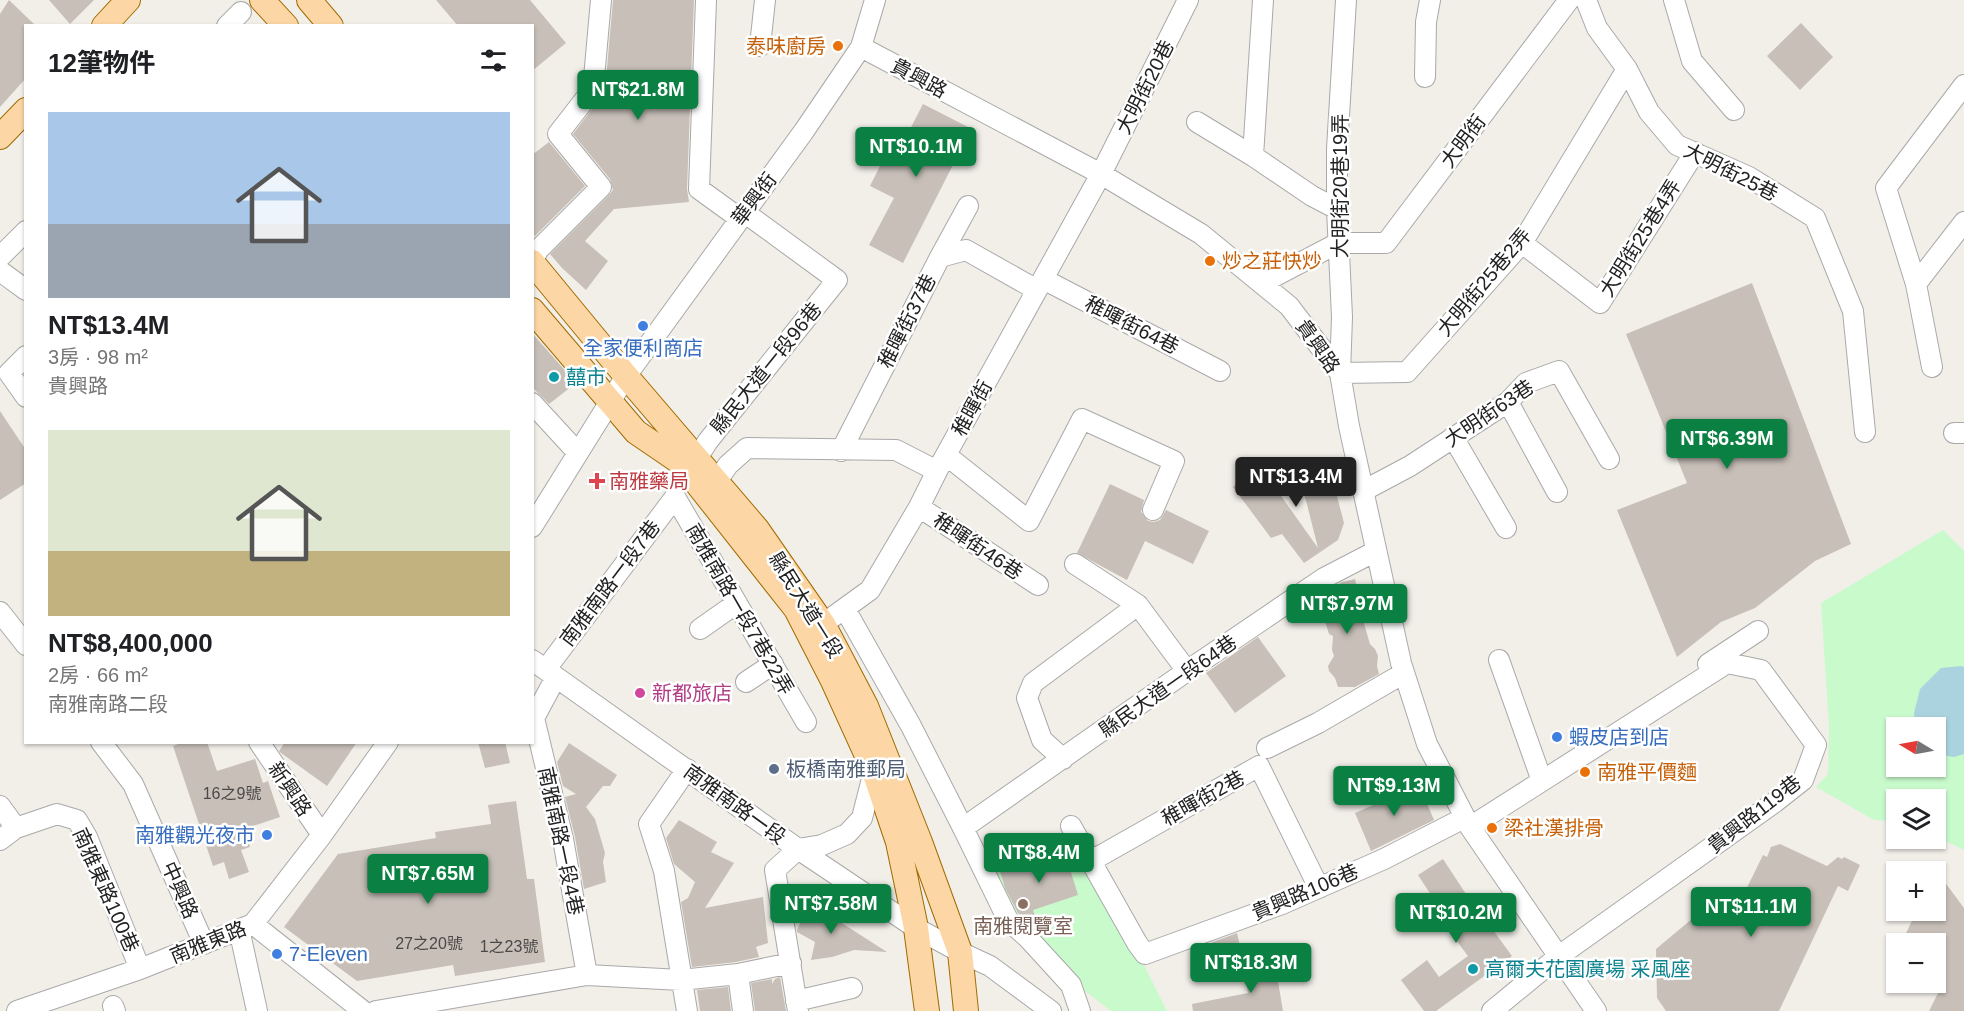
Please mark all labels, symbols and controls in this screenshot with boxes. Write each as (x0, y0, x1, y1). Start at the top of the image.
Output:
place label: 泰味廚房 (746, 35, 826, 57)
street label: 大明街20巷 (1112, 36, 1178, 138)
marker: 泰味廚房 (831, 39, 845, 53)
icon: filters (477, 44, 510, 77)
text: 12筆物件 (48, 48, 155, 78)
street label: 貴興路 (887, 54, 951, 102)
pin: NT$21.8M (576, 70, 700, 121)
text: NT$21.8M (591, 78, 685, 100)
street label: 大明街 (1436, 110, 1490, 172)
street label: 大明街20巷19弄 (1329, 114, 1351, 258)
pin: NT$10.1M (854, 127, 978, 178)
text: NT$10.1M (869, 135, 963, 157)
street label: 大明街25巷 (1680, 139, 1782, 205)
icon: home (225, 151, 333, 259)
street label: 華興街 (727, 168, 781, 230)
street label: 大明街25巷4弄 (1595, 176, 1685, 300)
street label: 大明街25巷2弄 (1433, 224, 1535, 340)
place label: 炒之莊快炒 (1222, 250, 1322, 272)
marker: 炒之莊快炒 (1203, 254, 1217, 268)
street label: 稚暉街37巷 (874, 270, 940, 372)
street label: 稚暉街64巷 (1081, 292, 1183, 358)
street label: 縣民大道一段96巷 (706, 298, 826, 438)
text: NT$13.4M (48, 310, 169, 340)
street label: 貴興路 (1292, 315, 1344, 377)
marker: 全家便利商店 (636, 319, 650, 333)
place label: 全家便利商店 (583, 337, 703, 359)
text: 3房 · 98 m² (48, 346, 148, 368)
place label: 囍市 (566, 366, 606, 388)
marker: 囍市 (547, 370, 561, 384)
text: 貴興路 (48, 375, 108, 397)
street label: 大明街63巷 (1440, 375, 1538, 451)
street label: 稚暉街 (948, 376, 996, 440)
pin: NT$6.39M (1665, 419, 1789, 470)
text: NT$6.39M (1680, 427, 1774, 449)
pin: NT$13.4M (1234, 457, 1358, 508)
text: NT$13.4M (1249, 465, 1343, 487)
icon: home (225, 469, 333, 577)
place label: 南雅藥局 (609, 470, 689, 492)
marker: 南雅藥局 (590, 474, 604, 488)
street label: 稚暉街46巷 (929, 508, 1027, 584)
street label: 南雅南路一段7巷 (556, 516, 664, 650)
street label: 南雅南路一段7巷22弄 (682, 520, 798, 698)
street label: 縣民大道一段 (765, 548, 847, 662)
pin: NT$7.97M (1285, 584, 1409, 635)
text: NT$7.97M (1300, 592, 1394, 614)
text: NT$8,400,000 (48, 628, 213, 658)
street label: 縣民大道一段64巷 (1095, 630, 1241, 742)
text: 2房 · 66 m² (48, 664, 148, 686)
place label: 新都旅店 (652, 682, 732, 704)
marker: 新都旅店 (633, 686, 647, 700)
text: 南雅南路二段 (48, 693, 168, 715)
north arrow (1886, 717, 1946, 777)
map controls (1886, 717, 1946, 993)
place label: 蝦皮店到店 (1569, 726, 1669, 748)
marker: 蝦皮店到店 (1550, 730, 1564, 744)
street label: 新興路 (264, 758, 316, 820)
place label: 板橋南雅郵局 (786, 758, 906, 780)
street label: 南雅南路一段 (680, 760, 790, 848)
place label: 南雅平價麵 (1597, 761, 1697, 783)
marker: 板橋南雅郵局 (767, 762, 781, 776)
street label: 南雅南路一段4巷 (535, 765, 587, 917)
marker: 南雅平價麵 (1578, 765, 1592, 779)
street label: 稚暉街2巷 (1158, 766, 1248, 830)
pin: NT$9.13M (1332, 766, 1456, 817)
street label: 貴興路119巷 (1703, 771, 1805, 857)
text: NT$9.13M (1347, 774, 1441, 796)
house number: 16之9號 (203, 785, 261, 802)
button: layers (1886, 789, 1946, 849)
place label: 梁社漢排骨 (1504, 817, 1604, 839)
marker: 梁社漢排骨 (1485, 821, 1499, 835)
place label: 南雅觀光夜市 (135, 824, 255, 846)
street label: 南雅東路100巷 (69, 825, 143, 955)
marker: 南雅觀光夜市 (260, 828, 274, 842)
pin: NT$8.4M (984, 833, 1094, 884)
text: NT$8.4M (998, 841, 1080, 863)
pin: NT$7.65M (366, 854, 490, 905)
street label: 中興路 (158, 858, 202, 922)
street label: 貴興路106巷 (1249, 860, 1361, 924)
button: + (1886, 861, 1946, 921)
text: NT$7.65M (381, 862, 475, 884)
pin: NT$7.58M (769, 884, 893, 935)
pin: NT$11.1M (1689, 887, 1813, 938)
text: NT$7.58M (784, 892, 878, 914)
pin: NT$10.2M (1394, 893, 1518, 944)
text: NT$11.1M (1705, 895, 1797, 917)
marker: 南雅閱覽室 (1016, 897, 1030, 911)
text: NT$10.2M (1409, 901, 1503, 923)
place label: 南雅閱覽室 (973, 915, 1073, 937)
street label: 南雅東路 (167, 917, 249, 967)
button: − (1886, 933, 1946, 993)
house number: 27之20號 (395, 935, 463, 952)
house number: 1之23號 (480, 938, 538, 955)
place label: 7-Eleven (289, 943, 368, 965)
pin: NT$18.3M (1189, 943, 1313, 994)
marker: 7-Eleven (270, 947, 284, 961)
text: NT$18.3M (1204, 951, 1298, 973)
place label: 高爾夫花園廣場 采風座 (1485, 958, 1691, 980)
marker: 高爾夫花園廣場 采風座 (1466, 962, 1480, 976)

